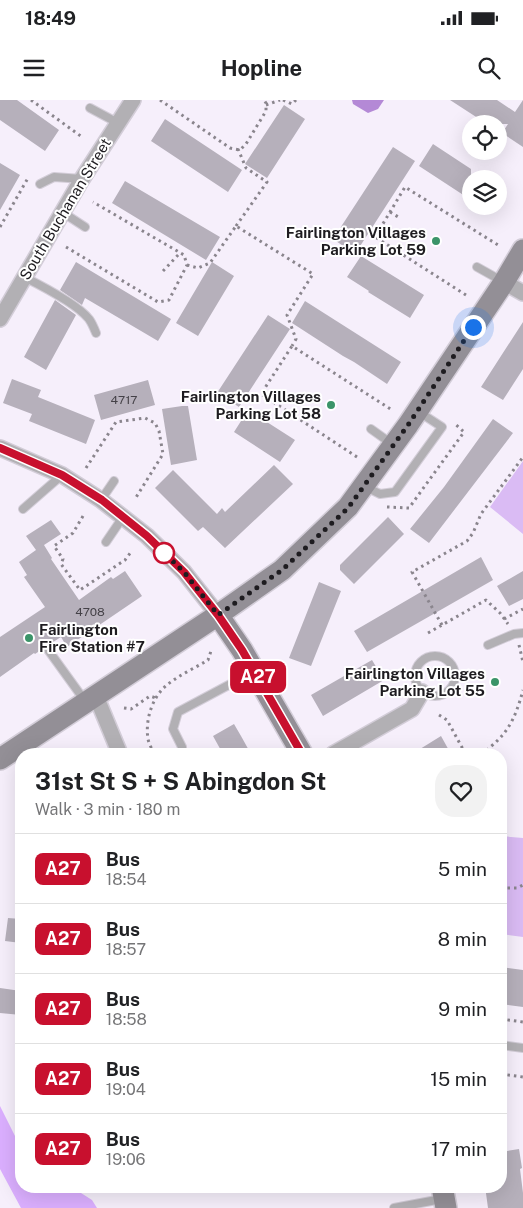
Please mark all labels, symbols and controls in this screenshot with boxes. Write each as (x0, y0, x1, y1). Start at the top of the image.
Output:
text: 18:49 (25, 7, 76, 29)
icon: menu (20, 54, 48, 82)
icon: search (475, 54, 503, 82)
text: Hopline (221, 55, 302, 81)
map controls (462, 115, 507, 215)
button: locate (462, 115, 507, 160)
street label: South Buchanan Street (16, 135, 114, 283)
button: layers (462, 170, 507, 215)
place label: Fairlington Villages Parking Lot 59 (286, 224, 426, 258)
marker: Fairlington Villages Parking Lot 59 (430, 235, 442, 247)
your location (461, 315, 486, 340)
place label: Fairlington Villages Parking Lot 58 (181, 388, 321, 422)
house number: 4717 (110, 393, 138, 407)
marker: Fairlington Villages Parking Lot 58 (325, 399, 337, 411)
unlabelled marker (153, 542, 175, 564)
house number: 4708 (75, 605, 105, 619)
place label: Fairlington Fire Station #7 (39, 621, 145, 655)
marker: Fairlington Fire Station #7 (23, 632, 35, 644)
line badge: A27 (229, 661, 287, 693)
place label: Fairlington Villages Parking Lot 55 (345, 665, 485, 699)
text: A27 (240, 666, 276, 687)
marker: Fairlington Villages Parking Lot 55 (489, 676, 501, 688)
button: heart (435, 765, 487, 817)
text: 31st St S + S Abingdon St (35, 767, 326, 795)
text: Walk · 3 min · 180 m (35, 800, 180, 819)
text: Bus (106, 848, 140, 870)
text: A27 (45, 858, 81, 879)
text: 5 min (438, 858, 487, 880)
text: 18:54 (106, 870, 147, 889)
text: Bus (106, 918, 140, 940)
text: A27 (45, 928, 81, 949)
text: 8 min (438, 928, 487, 950)
text: 18:57 (106, 940, 146, 959)
text: Bus (106, 988, 140, 1010)
text: A27 (45, 998, 81, 1019)
text: 9 min (438, 998, 487, 1020)
text: 18:58 (106, 1010, 147, 1029)
text: Bus (106, 1058, 140, 1080)
text: A27 (45, 1068, 81, 1089)
text: 15 min (430, 1068, 487, 1090)
text: 19:04 (106, 1080, 146, 1099)
text: Bus (106, 1128, 140, 1150)
text: A27 (45, 1138, 81, 1159)
text: 17 min (431, 1138, 487, 1160)
text: 19:06 (106, 1150, 146, 1169)

